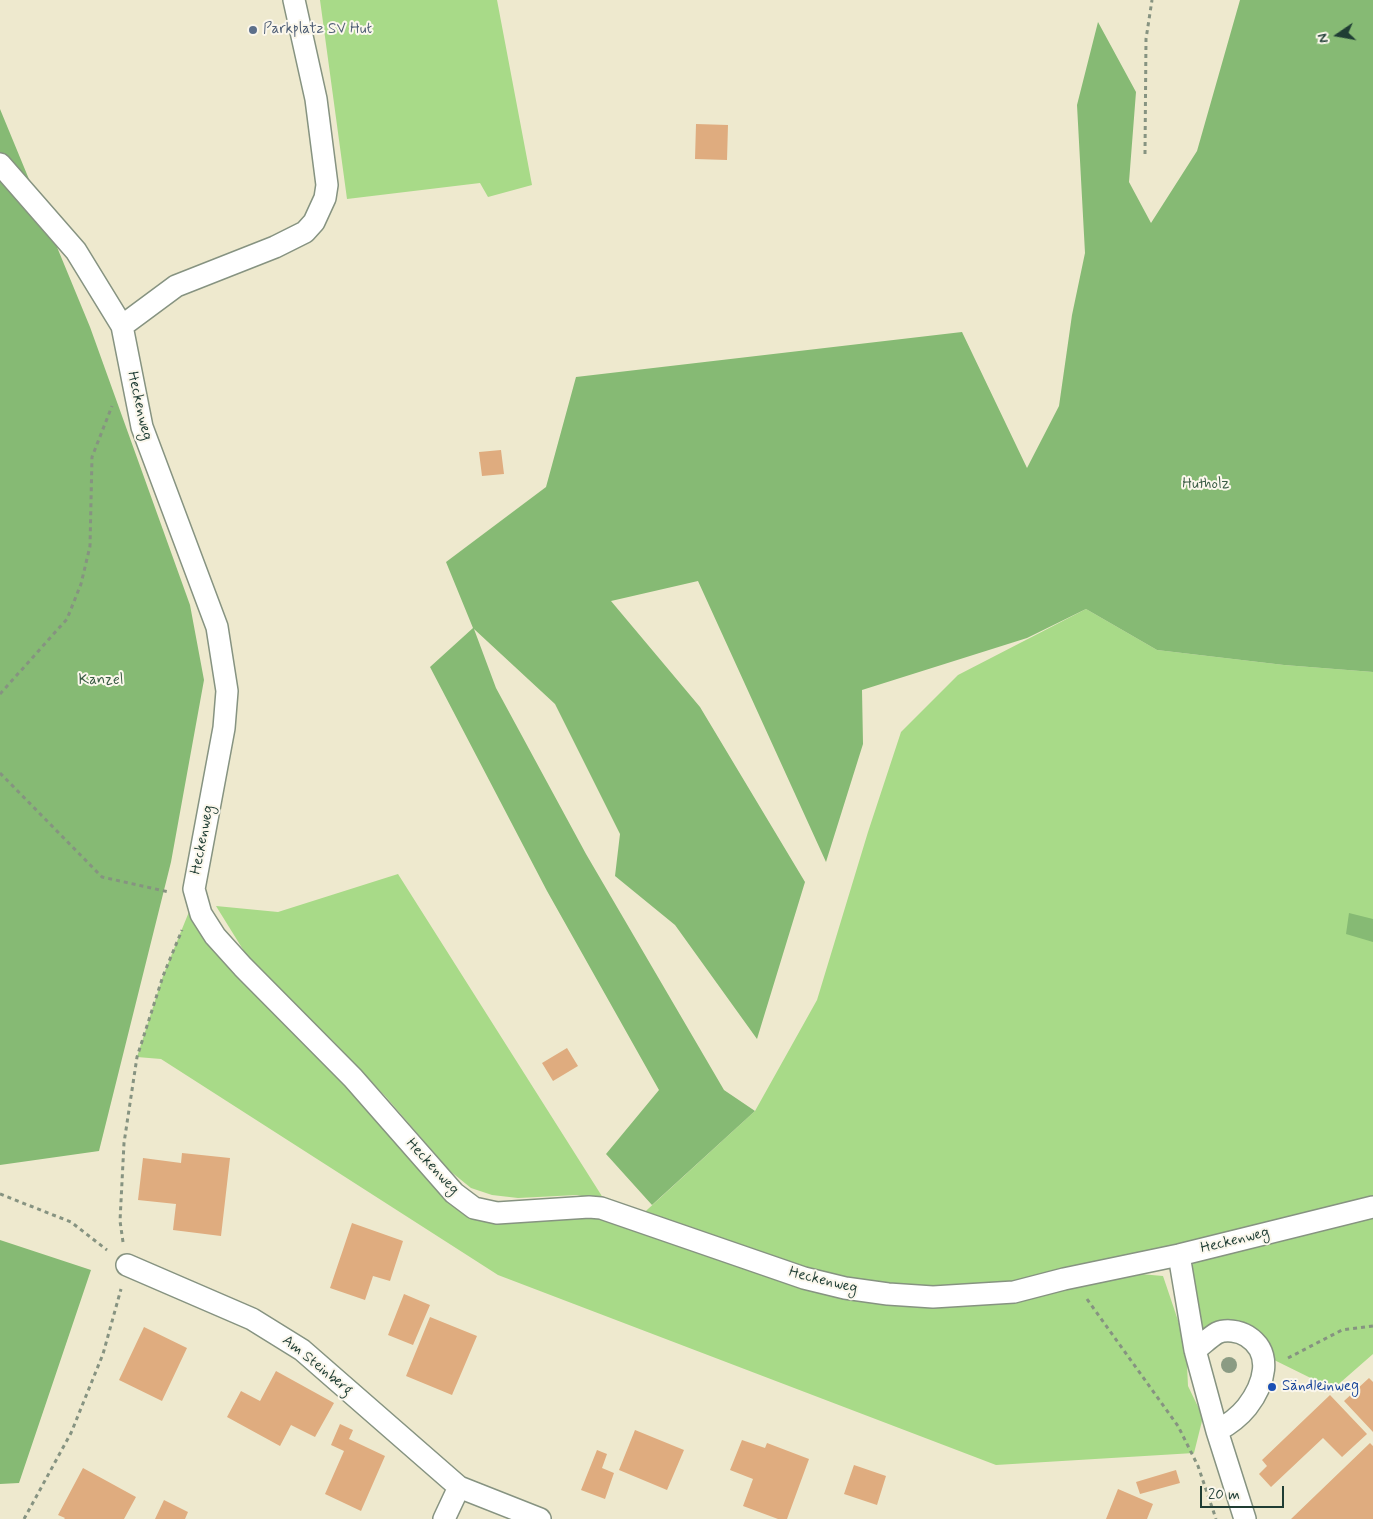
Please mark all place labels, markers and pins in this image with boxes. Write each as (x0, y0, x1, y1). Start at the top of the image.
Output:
place label: Parkplatz SV Hut (263, 21, 372, 39)
marker: Parkplatz SV Hut (247, 24, 259, 36)
place label: Sändleinweg (1282, 1378, 1359, 1396)
marker: Sändleinweg (1266, 1381, 1278, 1393)

